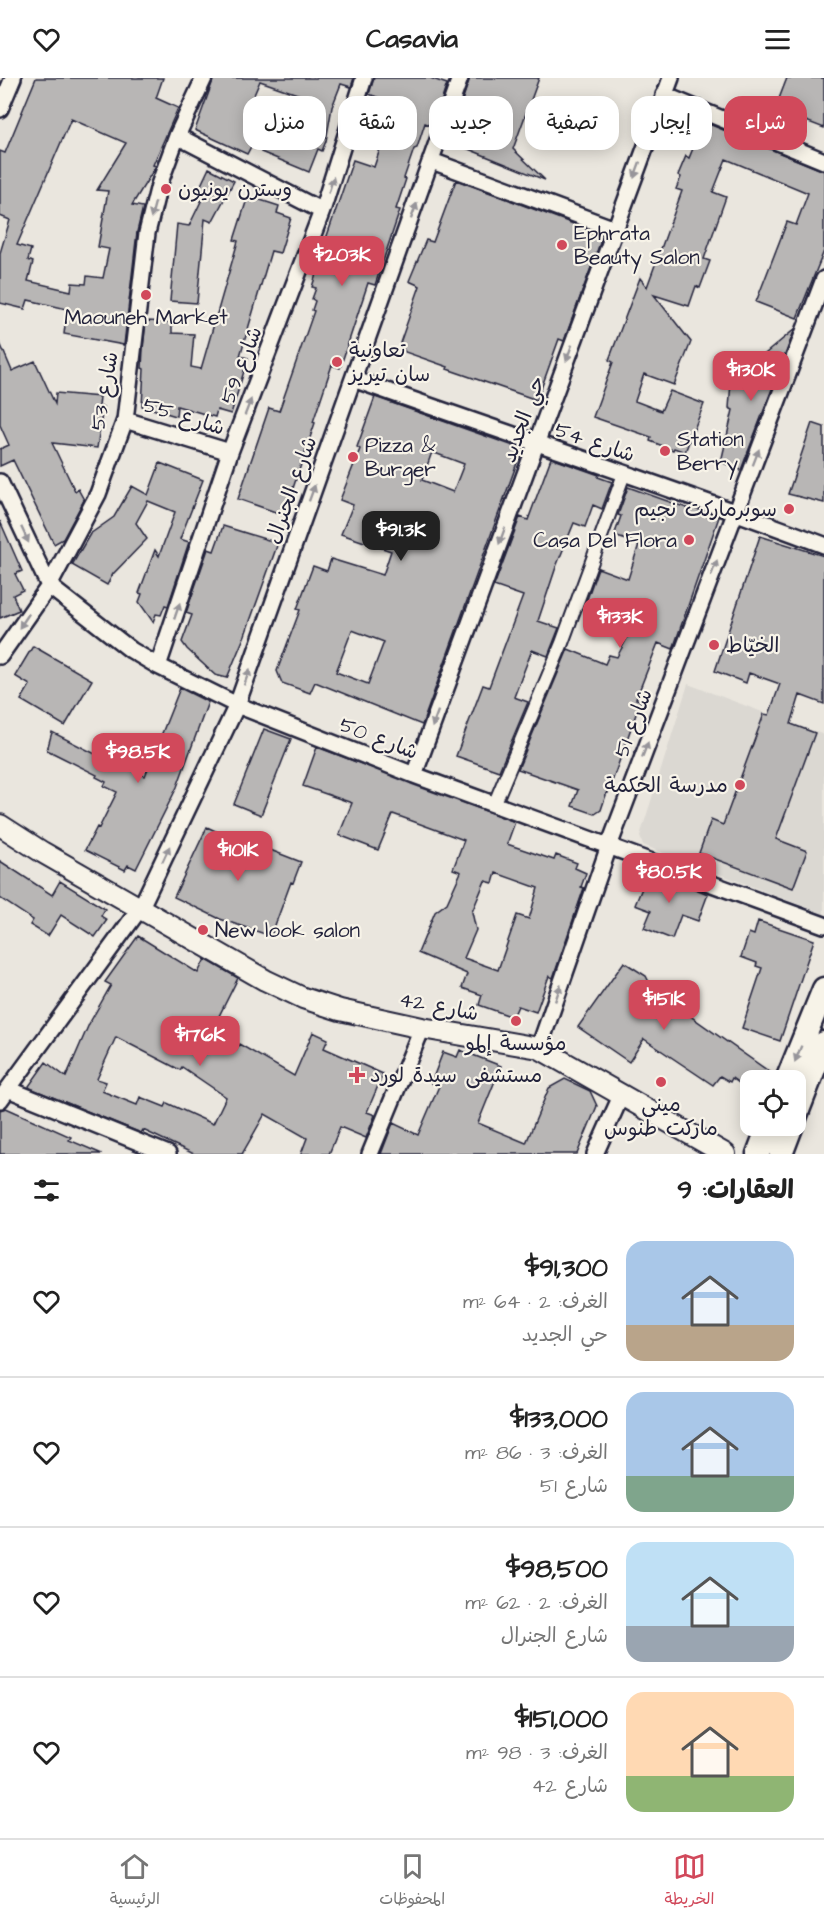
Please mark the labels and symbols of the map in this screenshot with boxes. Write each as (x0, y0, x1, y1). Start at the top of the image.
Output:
one-way arrow (631, 161, 641, 179)
place label: وسترن يونيون (178, 175, 292, 204)
one-way arrow (326, 176, 336, 194)
marker: وسترن يونيون (159, 182, 173, 196)
one-way arrow (147, 201, 157, 220)
one-way arrow (409, 202, 419, 220)
place label: Ephrata Beauty Salon (574, 219, 700, 274)
pin: $203K (300, 236, 384, 287)
marker: Ephrata Beauty Salon (555, 238, 569, 252)
marker: Maouneh Market (139, 288, 153, 302)
place label: Maouneh Market (64, 303, 228, 332)
street label: شارع 59 (213, 322, 269, 408)
place label: تعاونية سان تيريز (347, 336, 430, 389)
one-way arrow (564, 344, 574, 362)
street label: شارع 53 (83, 349, 126, 433)
pin: $130K (709, 351, 793, 402)
marker: تعاونية سان تيريز (330, 355, 344, 369)
street label: حي الجديد (494, 372, 556, 468)
street label: شارع 55 (140, 390, 228, 443)
one-way arrow (243, 398, 253, 416)
street label: شارع 54 (551, 415, 639, 470)
place label: Station Berry (677, 425, 744, 480)
place label: Pizza & Burger (365, 431, 436, 486)
street label: شارع الجنرال (259, 432, 324, 548)
marker: Station Berry (658, 444, 672, 458)
one-way arrow (752, 448, 761, 466)
marker: Pizza & Burger (346, 450, 360, 464)
one-way arrow (308, 484, 318, 502)
place label: سوبرماركت نجيم (634, 495, 777, 525)
marker: سوبرماركت نجيم (782, 502, 796, 516)
pin: $91.3K (352, 511, 450, 562)
place label: Casa Del Flora (533, 526, 677, 555)
one-way arrow (20, 527, 29, 544)
one-way arrow (497, 527, 507, 545)
marker: Casa Del Flora (682, 533, 696, 547)
one-way arrow (710, 559, 719, 577)
pin: $133K (578, 598, 662, 649)
one-way arrow (172, 602, 182, 620)
one-way arrow (19, 613, 30, 630)
place label: الخيّاط (726, 631, 779, 660)
marker: الخيّاط (707, 638, 721, 652)
one-way arrow (242, 668, 252, 686)
street label: شارع 51 (607, 685, 660, 762)
street label: شارع 50 (335, 710, 422, 767)
one-way arrow (430, 710, 439, 728)
pin: $98.5K (89, 733, 187, 784)
one-way arrow (641, 741, 650, 759)
place label: مدرسة الحكمة (605, 771, 728, 800)
marker: مدرسة الحكمة (733, 778, 747, 792)
pin: $101K (196, 831, 280, 882)
one-way arrow (162, 846, 171, 863)
pin: $80.5K (620, 853, 718, 904)
place label: New look salon (215, 916, 360, 945)
marker: New look salon (196, 923, 210, 937)
pin: $151K (622, 980, 706, 1031)
one-way arrow (554, 984, 564, 1002)
street label: شارع 42 (397, 985, 481, 1028)
marker: مؤسسة إلمو (509, 1014, 523, 1028)
pin: $176K (158, 1016, 242, 1067)
place label: مؤسسة إلمو (463, 1029, 567, 1058)
one-way arrow (793, 1045, 802, 1063)
place label: مستشفى سيدة لورد (370, 1061, 542, 1090)
marker: مستشفى سيدة لورد (348, 1066, 366, 1084)
marker: ميني ماركت طنوس (654, 1075, 668, 1089)
place label: ميني ماركت طنوس (604, 1090, 718, 1143)

